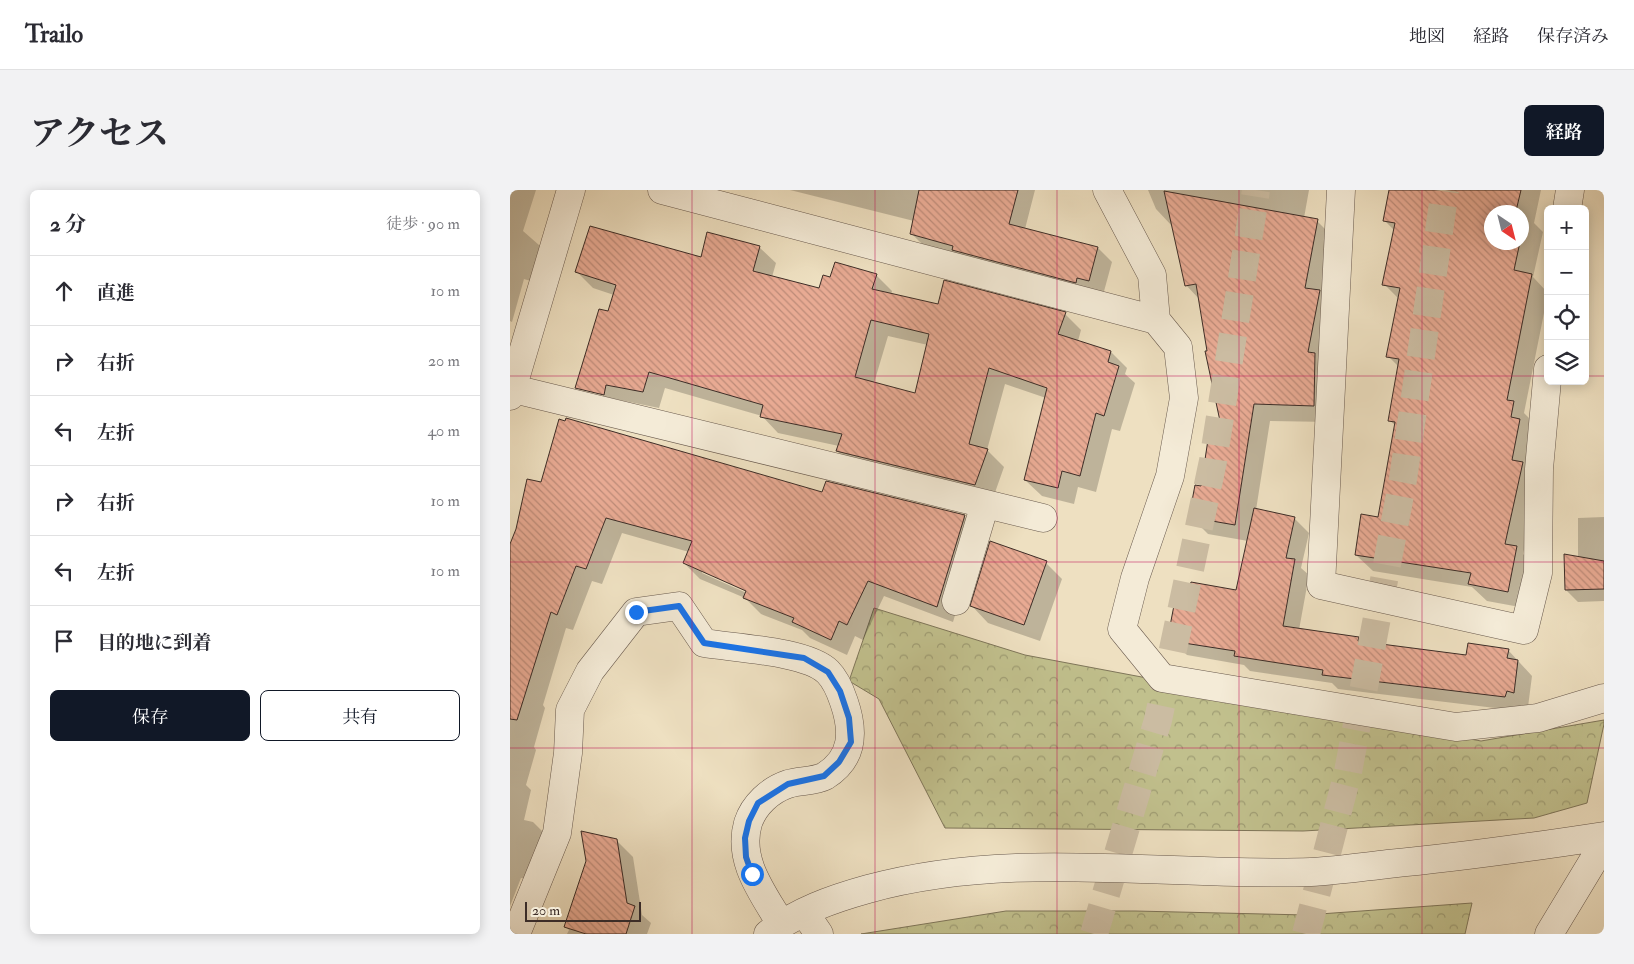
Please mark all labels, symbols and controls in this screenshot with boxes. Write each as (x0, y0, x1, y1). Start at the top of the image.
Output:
text: Trailo (25, 19, 83, 50)
text: 地図 (1409, 25, 1445, 48)
text: 経路 (1473, 25, 1509, 48)
text: 保存済み (1537, 25, 1609, 48)
button: 経路 (1524, 105, 1604, 156)
text: アクセス (30, 112, 169, 156)
north arrow (1484, 205, 1529, 250)
map controls (1544, 205, 1589, 385)
button: + (1544, 205, 1589, 250)
text: 2 分 (50, 211, 86, 238)
text: 徒歩 · 90 m (386, 214, 460, 234)
button: − (1544, 250, 1589, 295)
icon: ahead (50, 277, 78, 305)
text: 直進 (97, 281, 135, 305)
text: 10 m (430, 281, 460, 301)
button: locate (1544, 295, 1589, 340)
button: layers (1544, 340, 1589, 385)
icon: right (50, 347, 78, 375)
text: 右折 (97, 351, 135, 375)
text: 20 m (428, 351, 460, 371)
icon: left (50, 417, 78, 445)
text: 左折 (97, 421, 135, 445)
text: 40 m (427, 421, 460, 441)
icon: right (50, 487, 78, 515)
text: 右折 (97, 491, 135, 515)
text: 10 m (430, 491, 460, 511)
icon: left (50, 557, 78, 585)
text: 左折 (97, 561, 135, 585)
text: 10 m (430, 561, 460, 581)
route end (625, 601, 648, 624)
icon: arrive (50, 627, 78, 655)
text: 目的地に到着 (97, 631, 211, 655)
button: 保存 (50, 690, 250, 741)
button: 共有 (260, 690, 460, 741)
route start (741, 863, 764, 886)
scale bar (525, 899, 641, 922)
text: 20 m (532, 902, 560, 919)

